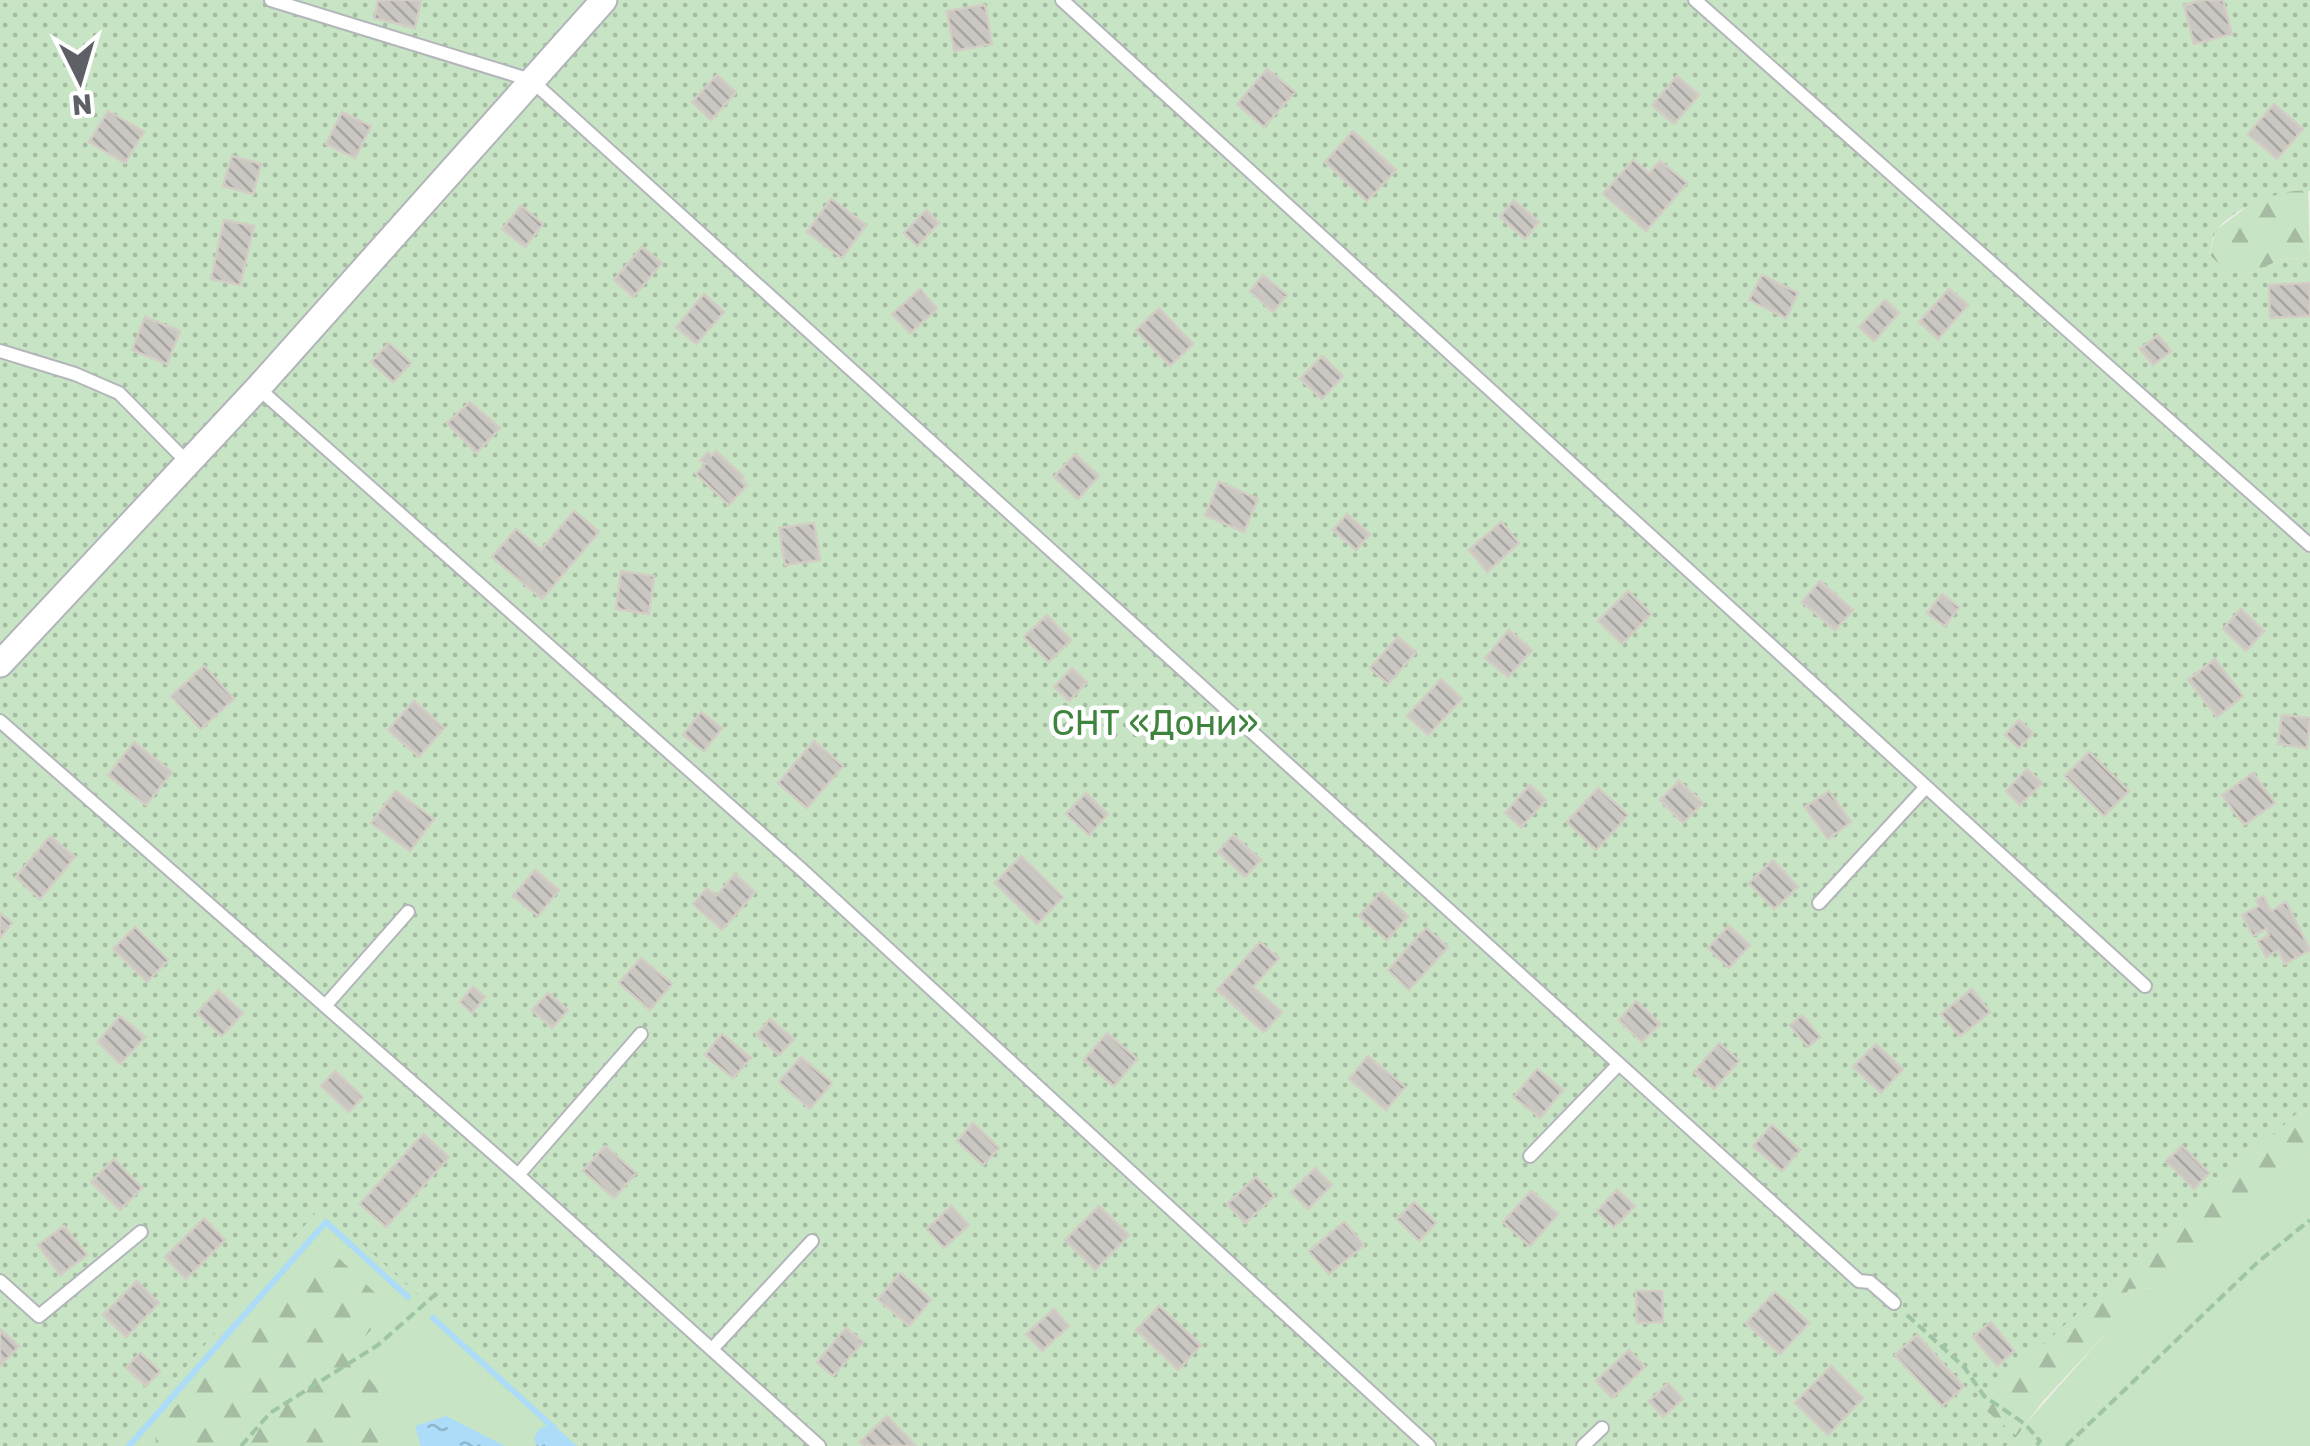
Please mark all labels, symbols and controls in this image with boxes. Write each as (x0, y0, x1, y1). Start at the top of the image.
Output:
north arrow (30, 30, 130, 130)
text: N (71, 87, 94, 122)
park label: СНТ «Дони» (1051, 702, 1259, 744)

